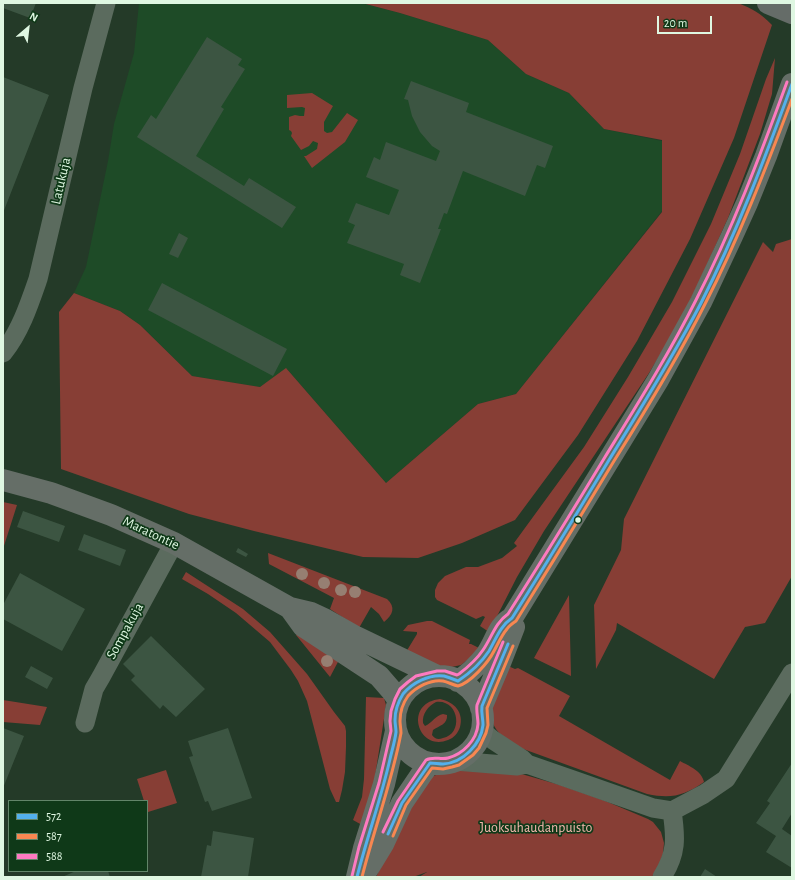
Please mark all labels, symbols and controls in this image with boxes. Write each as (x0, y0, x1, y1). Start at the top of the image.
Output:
north arrow (8, 8, 48, 48)
scale bar (659, 8, 714, 34)
text: N (28, 10, 40, 24)
text: 20 m (664, 17, 687, 29)
street label: Latukuja (47, 156, 75, 206)
street label: Maratontie (120, 513, 182, 553)
unlabelled marker (573, 515, 583, 525)
street label: Sompakuja (103, 600, 147, 662)
legend (8, 800, 148, 872)
text: 572 (46, 810, 61, 822)
park label: Juoksuhaudanpuisto (480, 820, 592, 836)
text: 587 (46, 830, 62, 842)
text: 588 (46, 850, 62, 862)

